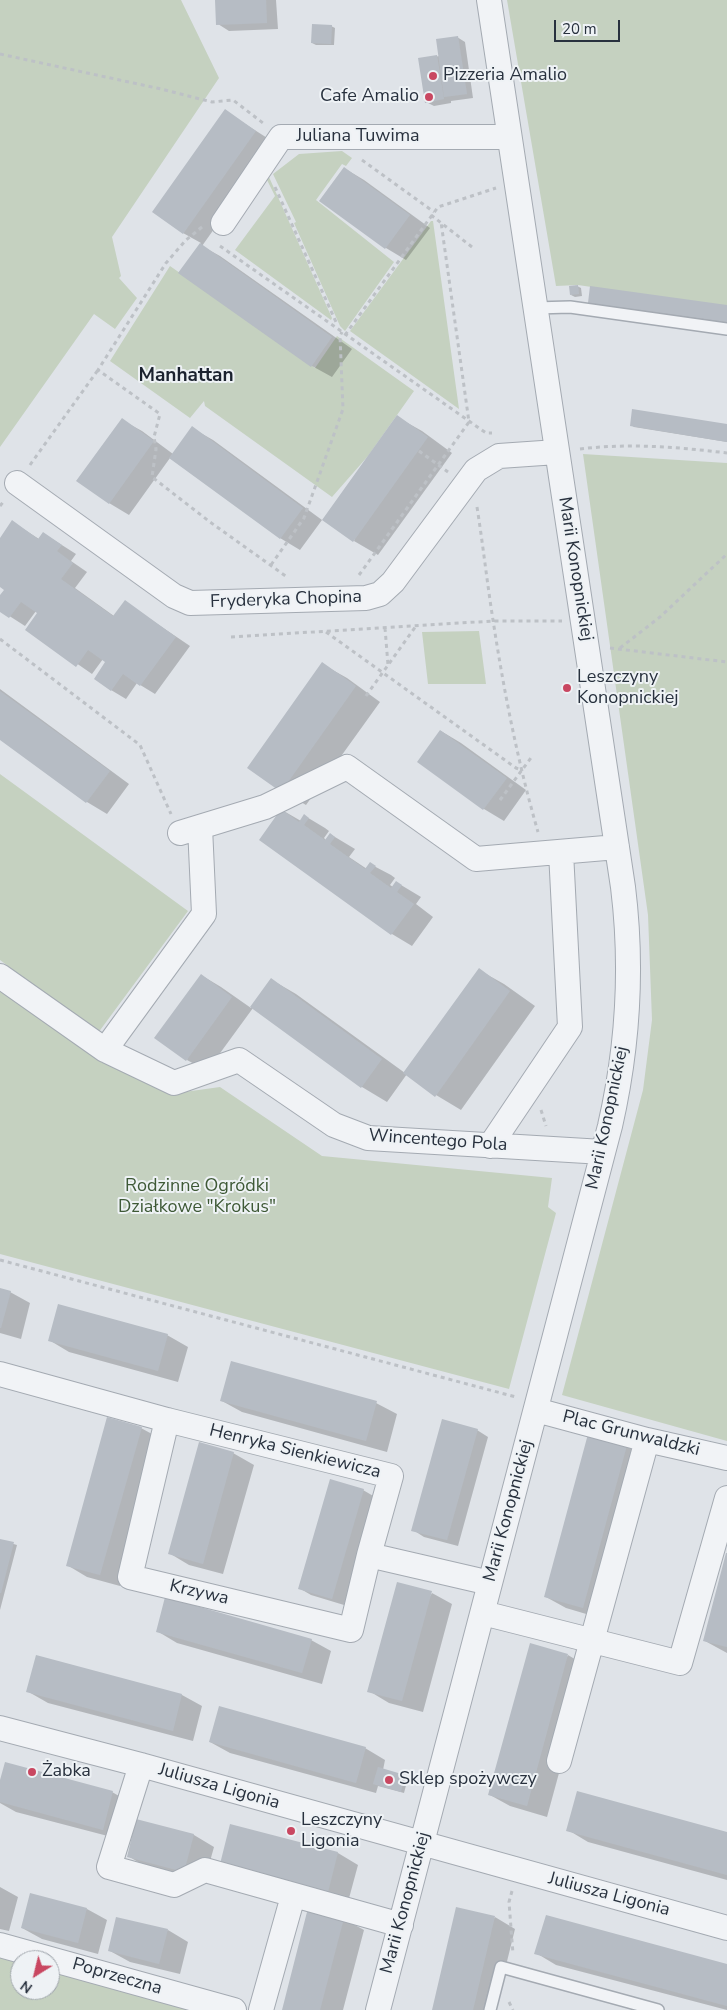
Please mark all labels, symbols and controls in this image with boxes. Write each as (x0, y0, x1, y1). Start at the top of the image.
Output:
scale bar (557, 10, 623, 42)
text: 20 m (562, 19, 597, 39)
place label: Pizzeria Amalio (443, 65, 567, 87)
marker: Pizzeria Amalio (427, 70, 439, 82)
place label: Cafe Amalio (320, 86, 419, 108)
marker: Cafe Amalio (423, 91, 435, 103)
street label: Juliana Tuwima (296, 126, 420, 148)
district label: Manhattan (138, 365, 234, 387)
street label: Marii Konopnickiej (553, 495, 597, 643)
street label: Fryderyka Chopina (210, 587, 362, 613)
place label: Leszczyny Konopnickiej (577, 667, 679, 710)
marker: Leszczyny Konopnickiej (561, 682, 573, 694)
street label: Marii Konopnickiej (582, 1044, 634, 1192)
street label: Wincentego Pola (368, 1125, 508, 1157)
park label: Rodzinne Ogródki Działkowe "Krokus" (118, 1176, 276, 1218)
street label: Plac Grunwaldzki (560, 1407, 702, 1461)
street label: Henryka Sienkiewicza (207, 1420, 383, 1484)
street label: Marii Konopnickiej (480, 1438, 538, 1584)
street label: Krzywa (167, 1576, 231, 1610)
street label: Juliusza Ligonia (156, 1759, 282, 1815)
place label: Żabka (42, 1761, 91, 1783)
marker: Żabka (26, 1766, 38, 1778)
place label: Sklep spożywczy (399, 1769, 537, 1791)
marker: Sklep spożywczy (383, 1774, 395, 1786)
place label: Leszczyny Ligonia (301, 1810, 382, 1852)
marker: Leszczyny Ligonia (285, 1825, 297, 1837)
street label: Marii Konopnickiej (377, 1830, 435, 1976)
street label: Juliusza Ligonia (546, 1868, 672, 1922)
north arrow (10, 1950, 60, 2000)
street label: Poprzeczna (70, 1954, 164, 2000)
text: N (17, 1976, 36, 1998)

